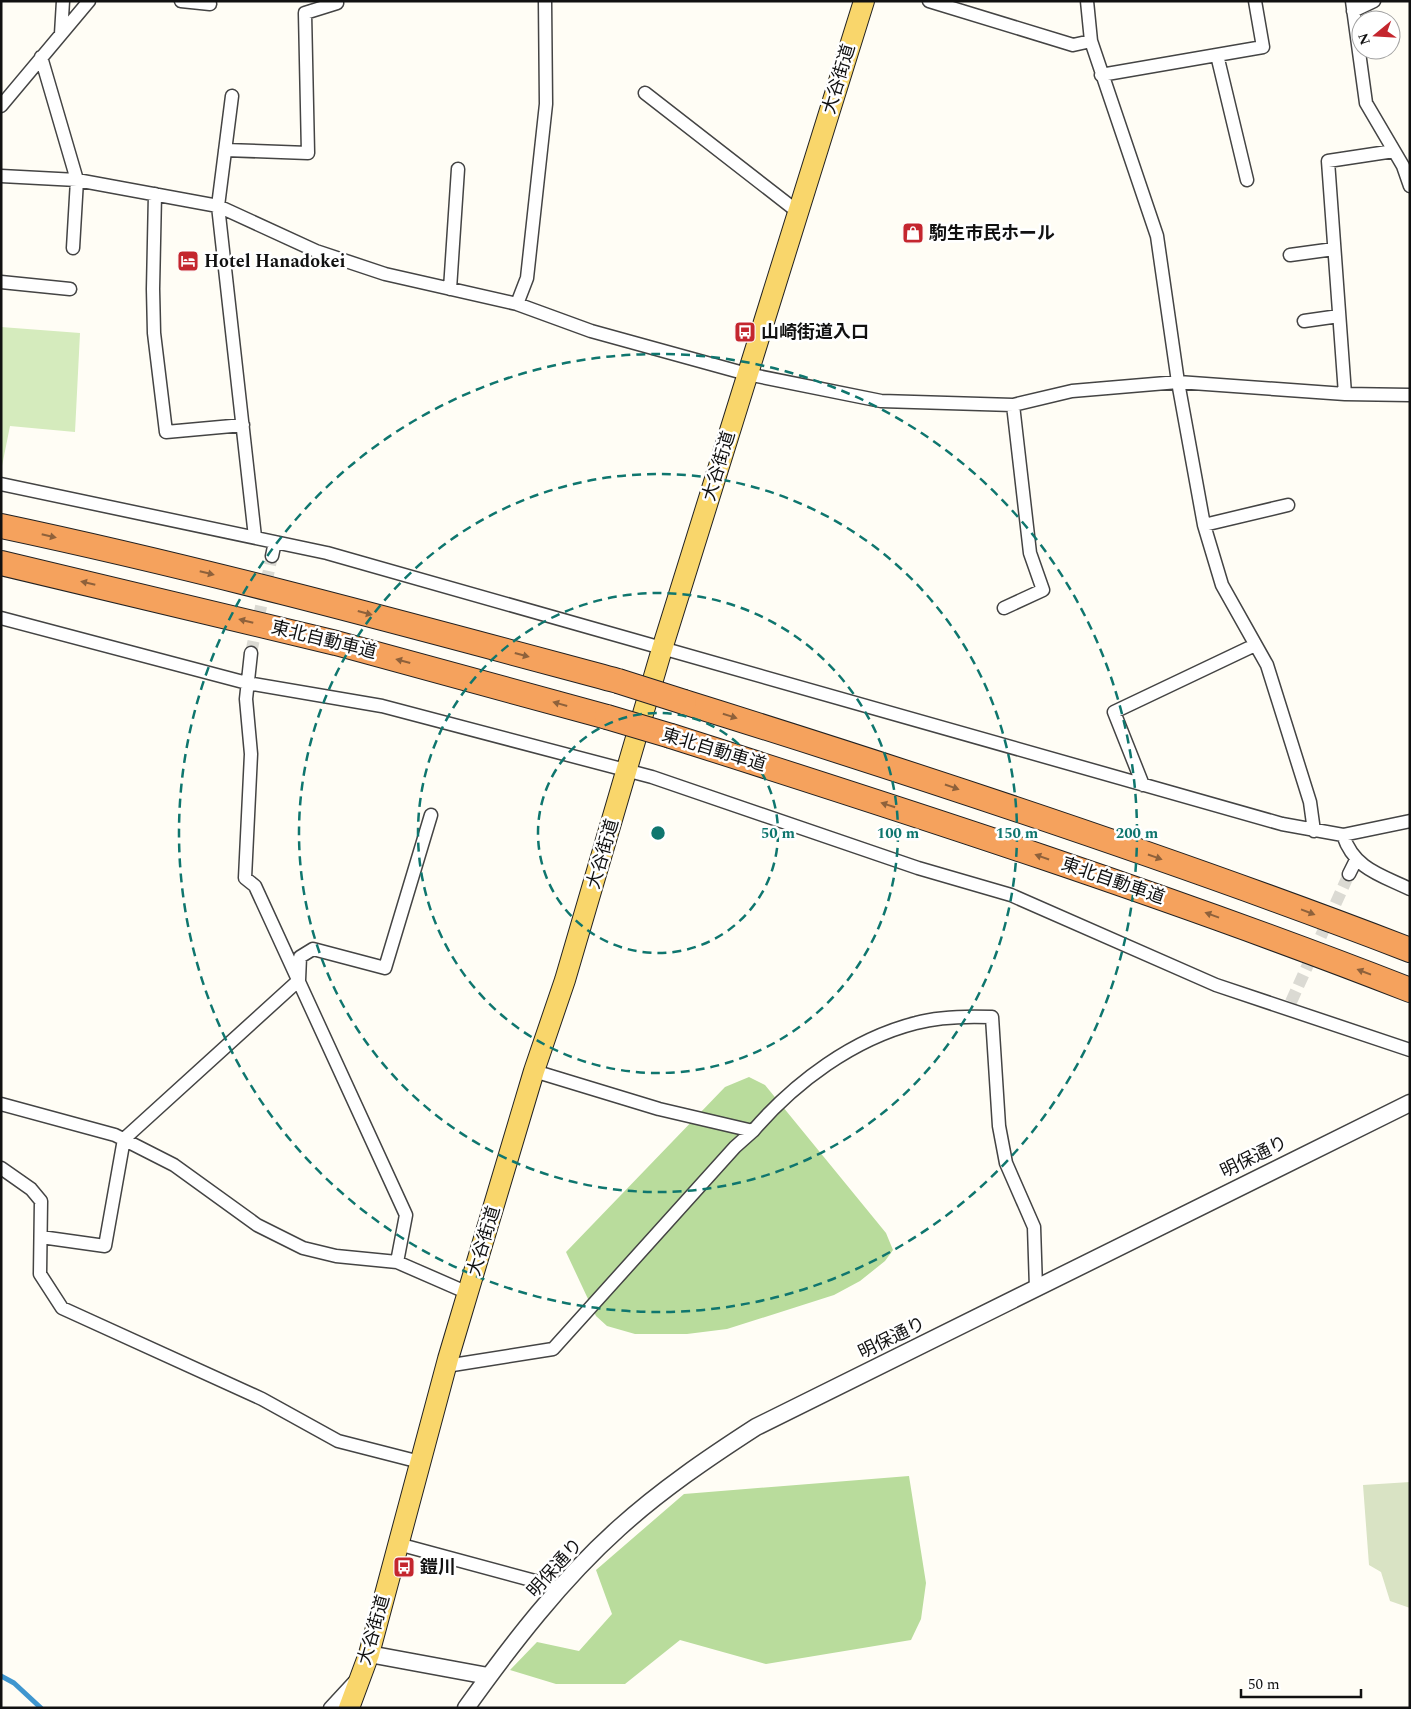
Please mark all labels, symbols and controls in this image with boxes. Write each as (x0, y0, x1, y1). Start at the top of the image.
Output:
north arrow (1351, 10, 1401, 60)
text: N (1352, 30, 1376, 48)
street label: 大谷街道 (816, 41, 862, 117)
place label: 駒生市民ホール (929, 220, 1055, 247)
shop icon: 駒生市民ホール (901, 221, 925, 245)
place label: Hotel Hanadokei (204, 248, 345, 275)
hotel icon: Hotel Hanadokei (176, 249, 200, 273)
place label: 山崎街道入口 (761, 319, 869, 346)
bus stop icon: 山崎街道入口 (733, 320, 757, 344)
street label: 大谷街道 (696, 428, 742, 504)
one-way arrow (41, 532, 56, 540)
one-way arrow (200, 570, 215, 578)
one-way arrow (80, 579, 95, 587)
one-way arrow (357, 610, 372, 618)
street label: 東北自動車道 (268, 614, 380, 666)
one-way arrow (238, 617, 253, 625)
one-way arrow (514, 652, 529, 660)
one-way arrow (396, 657, 411, 665)
one-way arrow (552, 699, 567, 707)
one-way arrow (723, 713, 738, 721)
street label: 東北自動車道 (658, 721, 770, 779)
one-way arrow (944, 784, 959, 791)
one-way arrow (880, 801, 895, 809)
street label: 大谷街道 (580, 816, 626, 892)
text: 50 m (761, 822, 796, 845)
text: 100 m (877, 822, 920, 845)
text: 150 m (996, 822, 1039, 845)
text: 200 m (1116, 822, 1159, 845)
centre of rings (649, 824, 667, 842)
street label: 東北自動車道 (1058, 851, 1168, 911)
one-way arrow (1034, 852, 1049, 860)
one-way arrow (1148, 853, 1163, 861)
one-way arrow (1301, 908, 1316, 916)
one-way arrow (1204, 911, 1219, 919)
one-way arrow (1357, 968, 1371, 976)
street label: 明保通り (1216, 1129, 1292, 1185)
street label: 大谷街道 (461, 1203, 507, 1279)
street label: 明保通り (854, 1310, 930, 1366)
street label: 明保通り (521, 1532, 589, 1604)
place label: 鎧川 (419, 1554, 456, 1581)
bus stop icon: 鎧川 (392, 1555, 416, 1579)
street label: 大谷街道 (351, 1592, 397, 1668)
scale bar (1241, 1666, 1361, 1698)
text: 50 m (1248, 1673, 1280, 1696)

